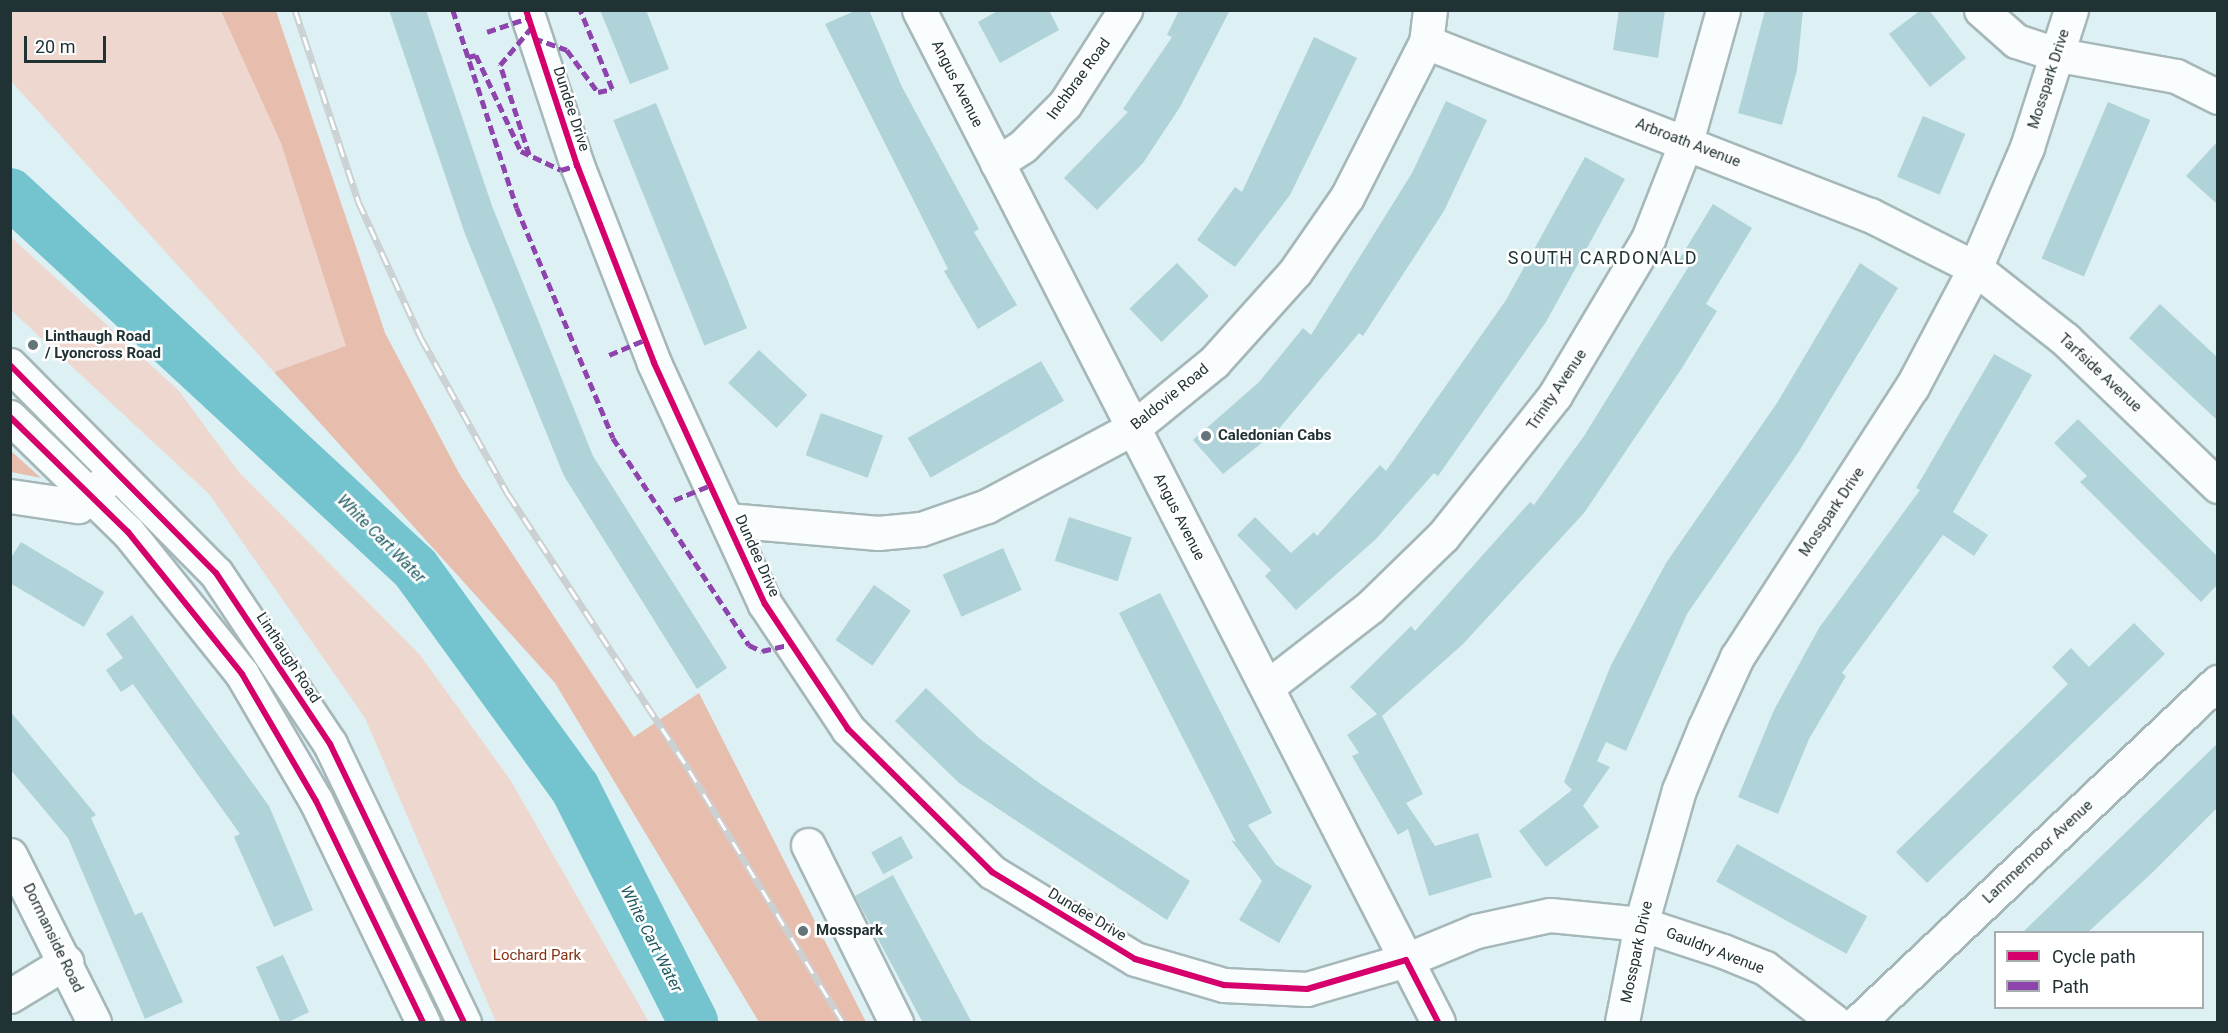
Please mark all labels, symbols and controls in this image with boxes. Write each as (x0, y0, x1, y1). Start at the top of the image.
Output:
scale bar (27, 24, 110, 62)
street label: Mosspark Drive (2024, 27, 2074, 131)
street label: Inchbrae Road (1044, 35, 1114, 123)
text: 20 m (35, 36, 75, 57)
street label: Angus Avenue (927, 37, 987, 131)
street label: Dundee Drive (549, 64, 593, 154)
street label: Arbroath Avenue (1633, 115, 1743, 171)
district label: SOUTH CARDONALD (1508, 247, 1698, 269)
place label: Linthaugh Road / Lyoncross Road (45, 327, 161, 362)
street label: Tarfside Avenue (2055, 330, 2145, 416)
marker: Linthaugh Road / Lyoncross Road (26, 338, 40, 352)
street label: Trinity Avenue (1523, 346, 1591, 434)
street label: Baldovie Road (1127, 360, 1213, 434)
place label: Caledonian Cabs (1218, 427, 1331, 445)
marker: Caledonian Cabs (1199, 429, 1213, 443)
street label: Mosspark Drive (1796, 464, 1868, 560)
street label: Angus Avenue (1149, 470, 1209, 564)
water label: White Cart Water (333, 491, 429, 587)
street label: Dundee Drive (731, 512, 783, 600)
street label: Linthaugh Road (252, 609, 324, 707)
street label: Lammermoor Avenue (1979, 796, 2097, 908)
street label: Dormanside Road (19, 881, 87, 995)
water label: White Cart Water (616, 883, 686, 995)
street label: Dundee Drive (1045, 885, 1129, 945)
street label: Mosspark Drive (1617, 899, 1657, 1005)
marker: Mosspark (794, 922, 812, 940)
place label: Mosspark (816, 922, 883, 940)
street label: Gauldry Avenue (1663, 924, 1767, 978)
legend (1994, 931, 2204, 1009)
text: Cycle path (2052, 946, 2136, 967)
park label: Lochard Park (493, 947, 581, 965)
text: Path (2052, 976, 2089, 997)

